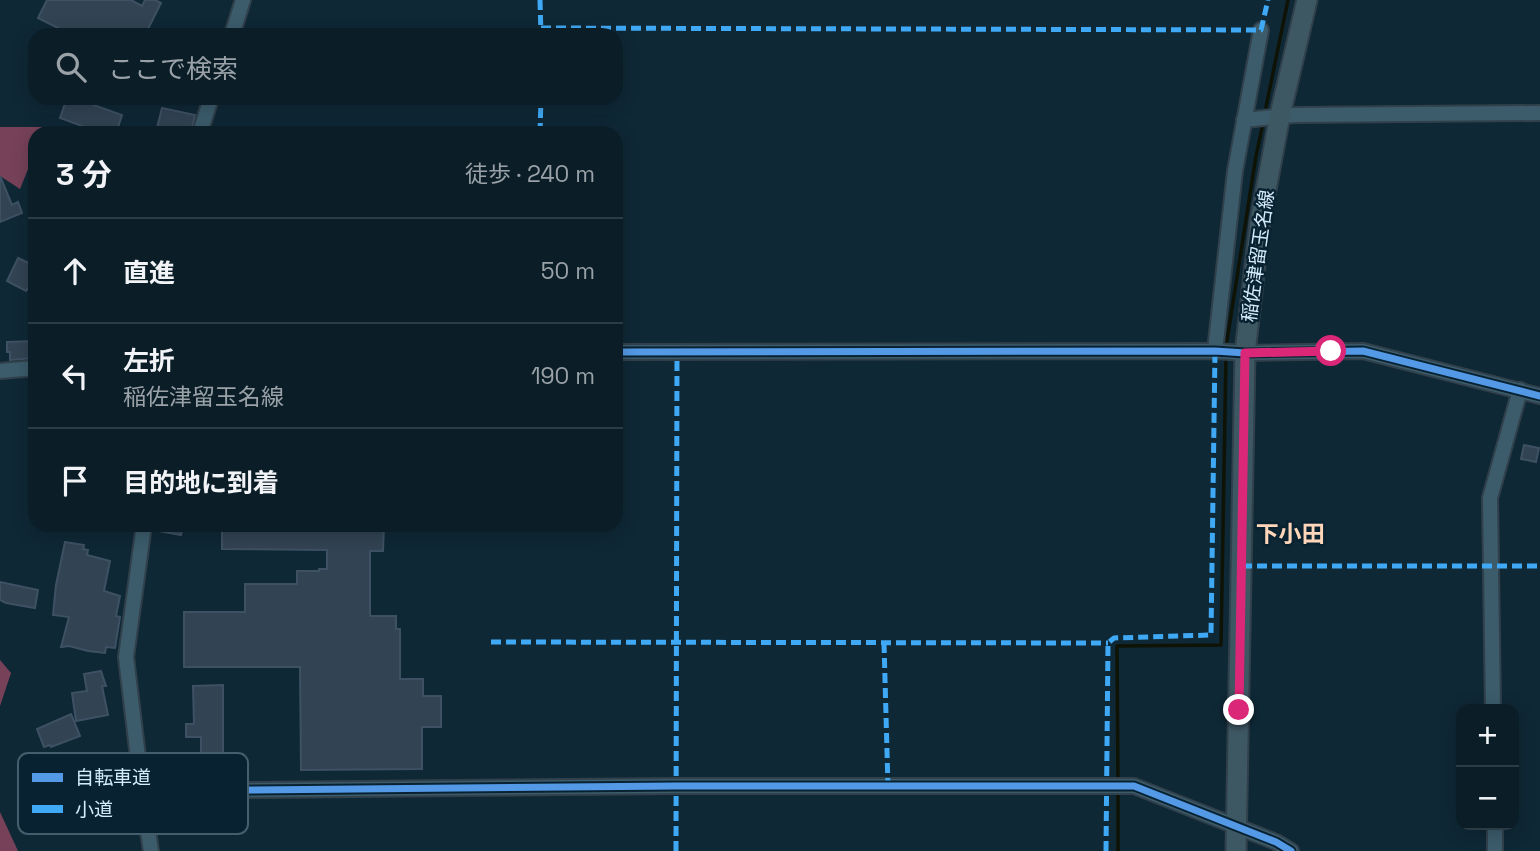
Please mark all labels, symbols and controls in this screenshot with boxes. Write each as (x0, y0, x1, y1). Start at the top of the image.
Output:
search box (28, 28, 623, 105)
icon: search (52, 48, 90, 86)
text: ここで検索 (108, 52, 238, 86)
text: 3 分 (56, 155, 112, 194)
text: 徒歩 · 240 m (465, 159, 595, 189)
street label: 稲佐津留玉名線 (1236, 188, 1280, 324)
icon: ahead (56, 252, 94, 290)
text: 直進 (123, 256, 175, 290)
text: 50 m (541, 256, 595, 286)
route start (1315, 335, 1346, 366)
text: 左折 (123, 344, 175, 378)
icon: left (56, 357, 94, 395)
text: 190 m (531, 361, 595, 391)
text: 稲佐津留玉名線 (123, 382, 284, 412)
icon: arrive (56, 462, 94, 500)
text: 目的地に到着 (123, 466, 279, 500)
district label: 下小田 (1256, 519, 1325, 549)
route end (1223, 694, 1254, 725)
map controls (1456, 704, 1519, 830)
button: + (1456, 704, 1519, 767)
legend (18, 753, 248, 834)
text: 自転車道 (75, 765, 151, 790)
button: − (1456, 767, 1519, 830)
text: 小道 (75, 797, 113, 822)

